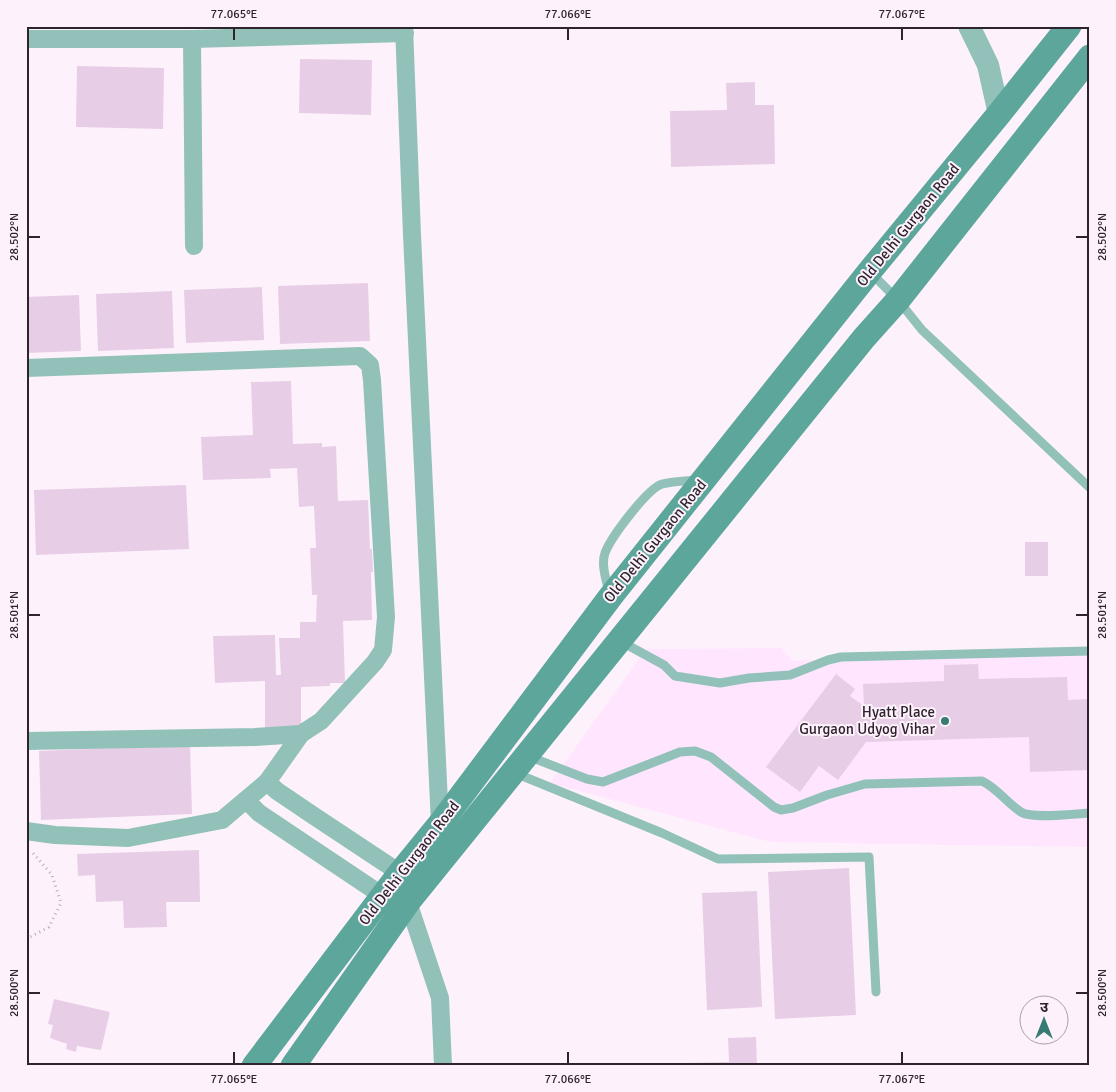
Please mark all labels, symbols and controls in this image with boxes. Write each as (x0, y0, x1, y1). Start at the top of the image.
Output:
text: 77.065°E (211, 7, 258, 22)
text: 77.066°E (545, 7, 592, 22)
text: 77.067°E (879, 7, 926, 22)
street label: Old Delhi Gurgaon Road (853, 160, 963, 290)
text: 28.502°N (7, 213, 22, 261)
text: 28.502°N (1095, 213, 1110, 261)
street label: Old Delhi Gurgaon Road (600, 476, 710, 606)
text: 28.501°N (7, 591, 22, 639)
text: 28.501°N (1095, 591, 1110, 639)
place label: Hyatt Place Gurgaon Udyog Vihar (799, 703, 935, 738)
marker: Hyatt Place Gurgaon Udyog Vihar (939, 715, 951, 727)
street label: Old Delhi Gurgaon Road (355, 797, 463, 929)
text: 28.500°N (7, 969, 22, 1017)
text: 28.500°N (1095, 969, 1110, 1017)
north arrow (1018, 994, 1068, 1044)
text: उ (1040, 999, 1049, 1016)
text: 77.065°E (211, 1072, 258, 1087)
text: 77.066°E (545, 1072, 592, 1087)
text: 77.067°E (879, 1072, 926, 1087)

